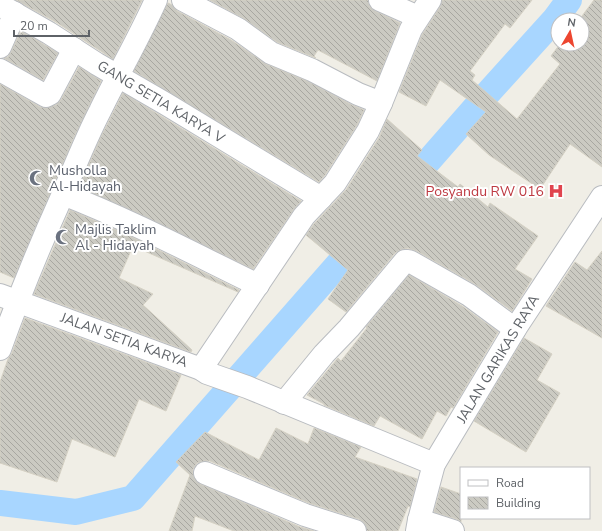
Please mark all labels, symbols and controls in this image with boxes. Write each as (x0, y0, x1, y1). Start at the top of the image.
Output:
scale bar (14, 12, 89, 38)
north arrow (550, 12, 590, 52)
text: N (566, 15, 577, 31)
text: 20 m (20, 18, 48, 34)
street label: GANG SETIA KARYA V (94, 56, 229, 148)
place label: Musholla Al-Hidayah (49, 161, 121, 196)
mosque icon: Musholla Al-Hidayah (28, 169, 46, 187)
place label: Posyandu RW 016 (426, 182, 544, 201)
hospital icon: Posyandu RW 016 (547, 182, 565, 200)
place label: Majlis Taklim Al - Hidayah (75, 220, 157, 255)
mosque icon: Majlis Taklim Al - Hidayah (54, 228, 72, 246)
street label: JALAN GARIKAS RAYA (452, 291, 544, 427)
street label: JALAN SETIA KARYA (57, 308, 190, 372)
legend (460, 467, 590, 519)
text: Road (496, 475, 524, 491)
text: Building (496, 495, 541, 511)

